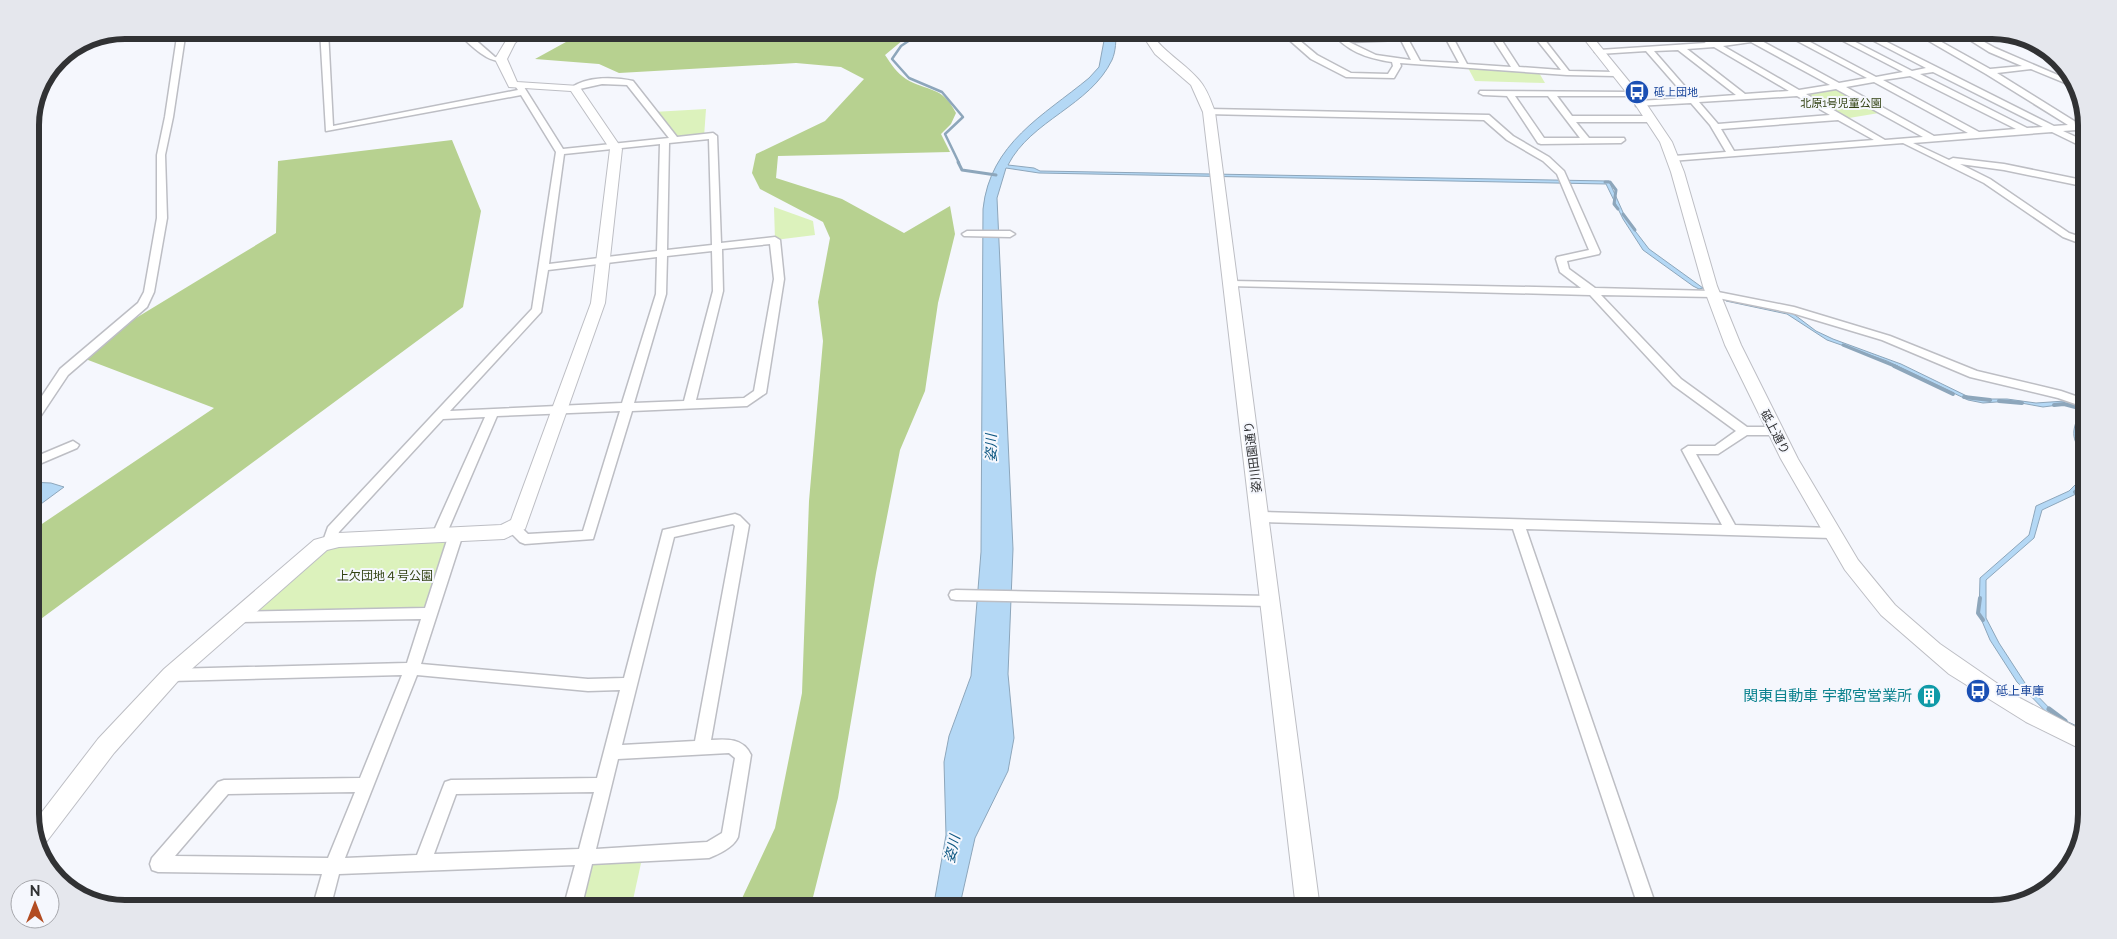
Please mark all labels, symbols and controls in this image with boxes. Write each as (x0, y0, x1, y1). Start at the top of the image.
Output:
bus stop icon: 砥上団地 (1624, 79, 1650, 105)
place label: 砥上団地 (1654, 86, 1698, 99)
park label: 北原1号児童公園 (1800, 97, 1882, 110)
street label: 砥上通り (1758, 408, 1792, 456)
street label: 姿川田園通り (1242, 420, 1264, 494)
water label: 姿川 (983, 432, 999, 462)
park label: 上欠団地４号公園 (337, 569, 433, 583)
bus stop icon: 砥上車庫 (1965, 678, 1991, 704)
building icon: 関東自動車 宇都宮営業所 (1916, 683, 1942, 709)
place label: 砥上車庫 (1996, 684, 2044, 698)
place label: 関東自動車 宇都宮営業所 (1743, 687, 1912, 705)
water label: 姿川 (941, 832, 963, 864)
north arrow (10, 879, 60, 929)
text: N (30, 883, 40, 899)

